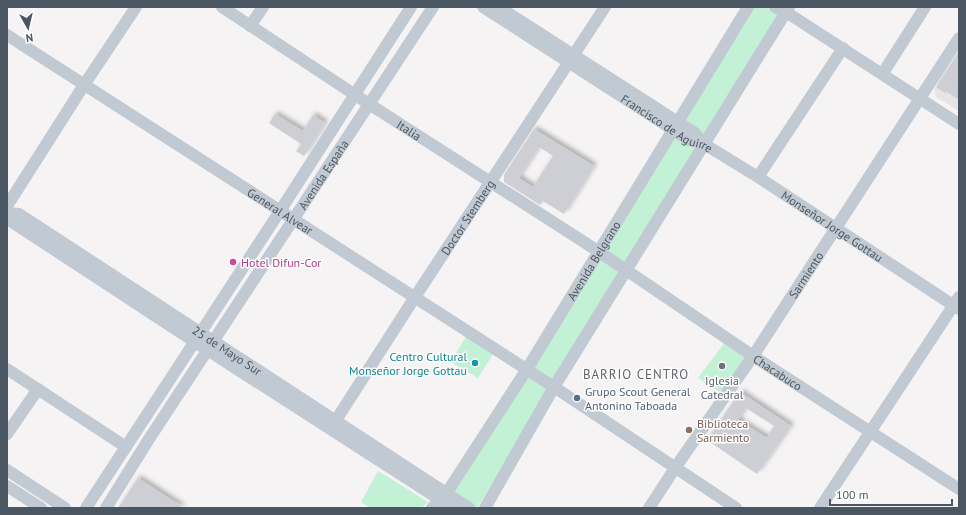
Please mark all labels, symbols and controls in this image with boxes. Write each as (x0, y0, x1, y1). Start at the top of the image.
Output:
north arrow (8, 8, 48, 48)
text: N (25, 30, 34, 45)
street label: Francisco de Aguirre (618, 91, 716, 155)
street label: Italia (394, 116, 424, 143)
street label: Avenida España (295, 137, 351, 212)
street label: Doctor Stemberg (437, 177, 497, 258)
street label: General Alvear (245, 184, 316, 237)
street label: Monseñor Jorge Gottau (779, 187, 886, 265)
street label: Avenida Belgrano (563, 218, 623, 303)
street label: Sarmiento (785, 249, 826, 301)
place label: Hotel Difun-Cor (241, 255, 321, 270)
marker: Hotel Difun-Cor (228, 257, 238, 267)
street label: 25 de Mayo Sur (190, 322, 265, 378)
place label: Centro Cultural Monseñor Jorge Gottau (349, 349, 467, 378)
street label: Chacabuco (751, 351, 805, 393)
marker: Centro Cultural Monseñor Jorge Gottau (470, 358, 480, 368)
marker: Iglesia Catedral (717, 361, 727, 371)
district label: BARRIO CENTRO (583, 366, 689, 383)
place label: Iglesia Catedral (701, 373, 744, 402)
place label: Grupo Scout General Antonino Taboada (585, 384, 691, 413)
marker: Grupo Scout General Antonino Taboada (572, 393, 582, 403)
place label: Biblioteca Sarmiento (697, 416, 749, 445)
marker: Biblioteca Sarmiento (684, 425, 694, 435)
scale bar (830, 481, 952, 507)
text: 100 m (836, 487, 869, 502)

